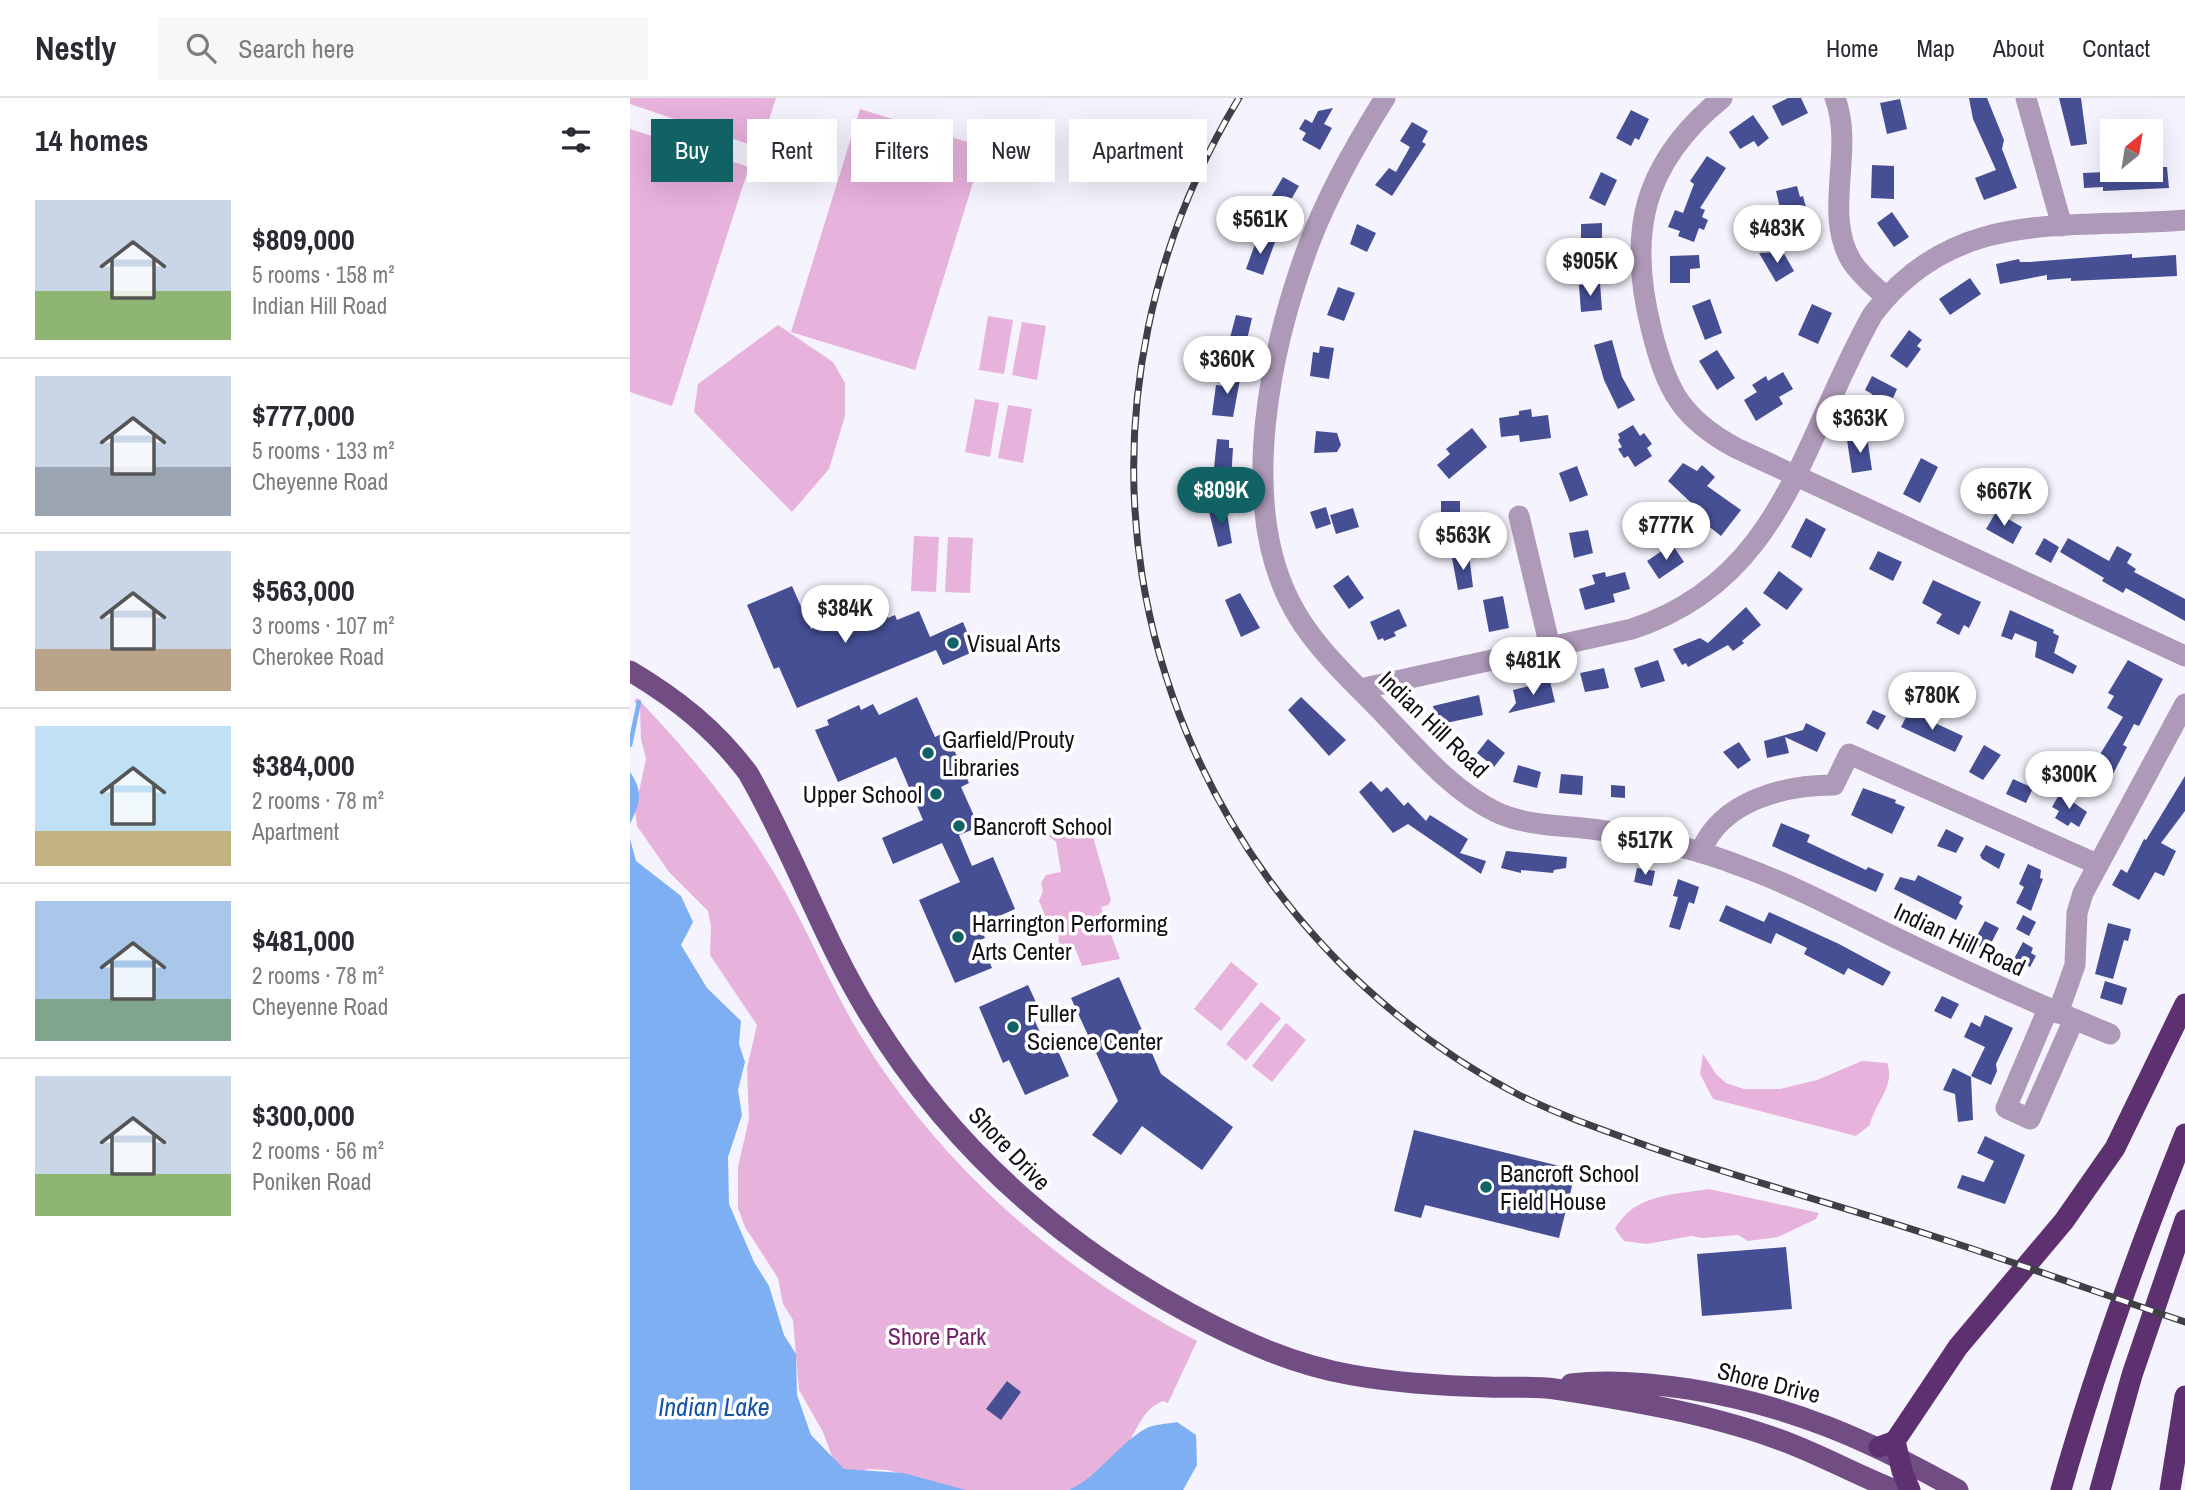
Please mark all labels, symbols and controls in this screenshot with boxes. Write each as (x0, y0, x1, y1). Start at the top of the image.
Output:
search box (158, 17, 648, 80)
text: Nestly (35, 26, 116, 70)
icon: search (182, 29, 220, 67)
text: Search here (238, 31, 354, 66)
text: Home (1826, 32, 1878, 64)
text: Map (1916, 32, 1955, 64)
text: About (1993, 32, 2044, 64)
text: Contact (2082, 32, 2150, 64)
chip: Buy (651, 119, 733, 182)
chip: Rent (747, 119, 837, 182)
chip: Filters (851, 119, 953, 182)
chip: New (967, 119, 1055, 182)
chip: Apartment (1069, 119, 1207, 182)
north arrow (2100, 119, 2163, 182)
map controls (2100, 119, 2163, 182)
text: 14 homes (35, 120, 149, 160)
icon: filters (557, 121, 595, 159)
pin: $561K (1211, 197, 1309, 256)
text: $561K (1232, 203, 1288, 234)
pin: $483K (1728, 206, 1826, 265)
text: $483K (1749, 212, 1805, 243)
text: $809,000 (252, 219, 355, 259)
icon: home (91, 228, 175, 312)
pin: $905K (1541, 238, 1639, 298)
text: $905K (1562, 245, 1618, 276)
text: 5 rooms · 158 m² (252, 259, 395, 290)
text: Indian Hill Road (252, 290, 387, 321)
pin: $360K (1178, 336, 1276, 396)
text: $360K (1199, 343, 1255, 374)
text: $777,000 (252, 395, 355, 435)
pin: $363K (1811, 396, 1909, 455)
text: $363K (1832, 402, 1888, 433)
icon: home (91, 404, 175, 488)
text: 5 rooms · 133 m² (252, 435, 395, 466)
text: Cheyenne Road (252, 466, 388, 497)
pin: $809K (1172, 468, 1270, 527)
pin: $667K (1955, 468, 2053, 528)
text: $809K (1193, 474, 1249, 505)
text: $667K (1976, 475, 2032, 506)
pin: $777K (1617, 503, 1715, 562)
text: $777K (1638, 509, 1694, 540)
pin: $563K (1414, 512, 1512, 572)
text: $563K (1435, 519, 1491, 550)
text: $563,000 (252, 570, 355, 610)
icon: home (91, 579, 175, 663)
pin: $384K (796, 586, 894, 645)
text: $384K (817, 592, 873, 623)
text: 3 rooms · 107 m² (252, 610, 395, 641)
place label: Visual Arts (967, 627, 1061, 659)
marker: Visual Arts (945, 635, 961, 651)
pin: $481K (1484, 638, 1582, 697)
text: Cherokee Road (252, 641, 384, 672)
text: $481K (1505, 644, 1561, 675)
street label: Indian Hill Road (1372, 663, 1496, 785)
pin: $780K (1883, 672, 1981, 732)
text: $780K (1904, 679, 1960, 710)
place label: Garfield/Prouty Libraries (942, 723, 1075, 783)
text: $384,000 (252, 745, 355, 785)
marker: Garfield/Prouty Libraries (920, 745, 936, 761)
pin: $300K (2020, 752, 2118, 811)
icon: home (91, 754, 175, 838)
text: $300K (2041, 758, 2097, 789)
place label: Upper School (803, 778, 922, 810)
text: 2 rooms · 78 m² (252, 785, 384, 816)
marker: Upper School (928, 786, 944, 802)
place label: Bancroft School (973, 810, 1112, 842)
text: Apartment (252, 816, 339, 847)
marker: Bancroft School (951, 818, 967, 834)
pin: $517K (1596, 818, 1694, 877)
text: $517K (1617, 824, 1673, 855)
street label: Indian Hill Road (1889, 895, 2031, 983)
place label: Harrington Performing Arts Center (971, 907, 1168, 967)
text: $481,000 (252, 920, 355, 960)
icon: home (91, 929, 175, 1013)
marker: Harrington Performing Arts Center (950, 929, 966, 945)
text: 2 rooms · 78 m² (252, 960, 384, 991)
text: Cheyenne Road (252, 991, 388, 1022)
place label: Fuller Science Center (1027, 997, 1163, 1057)
marker: Fuller Science Center (1005, 1019, 1021, 1035)
text: $300,000 (252, 1095, 355, 1135)
street label: Shore Drive (962, 1099, 1058, 1197)
icon: home (91, 1104, 175, 1188)
text: 2 rooms · 56 m² (252, 1135, 384, 1166)
place label: Bancroft School Field House (1500, 1157, 1639, 1217)
text: Poniken Road (252, 1166, 372, 1197)
marker: Bancroft School Field House (1478, 1179, 1494, 1195)
park label: Shore Park (888, 1320, 986, 1352)
street label: Shore Drive (1714, 1354, 1824, 1410)
water label: Indian Lake (658, 1389, 770, 1424)

